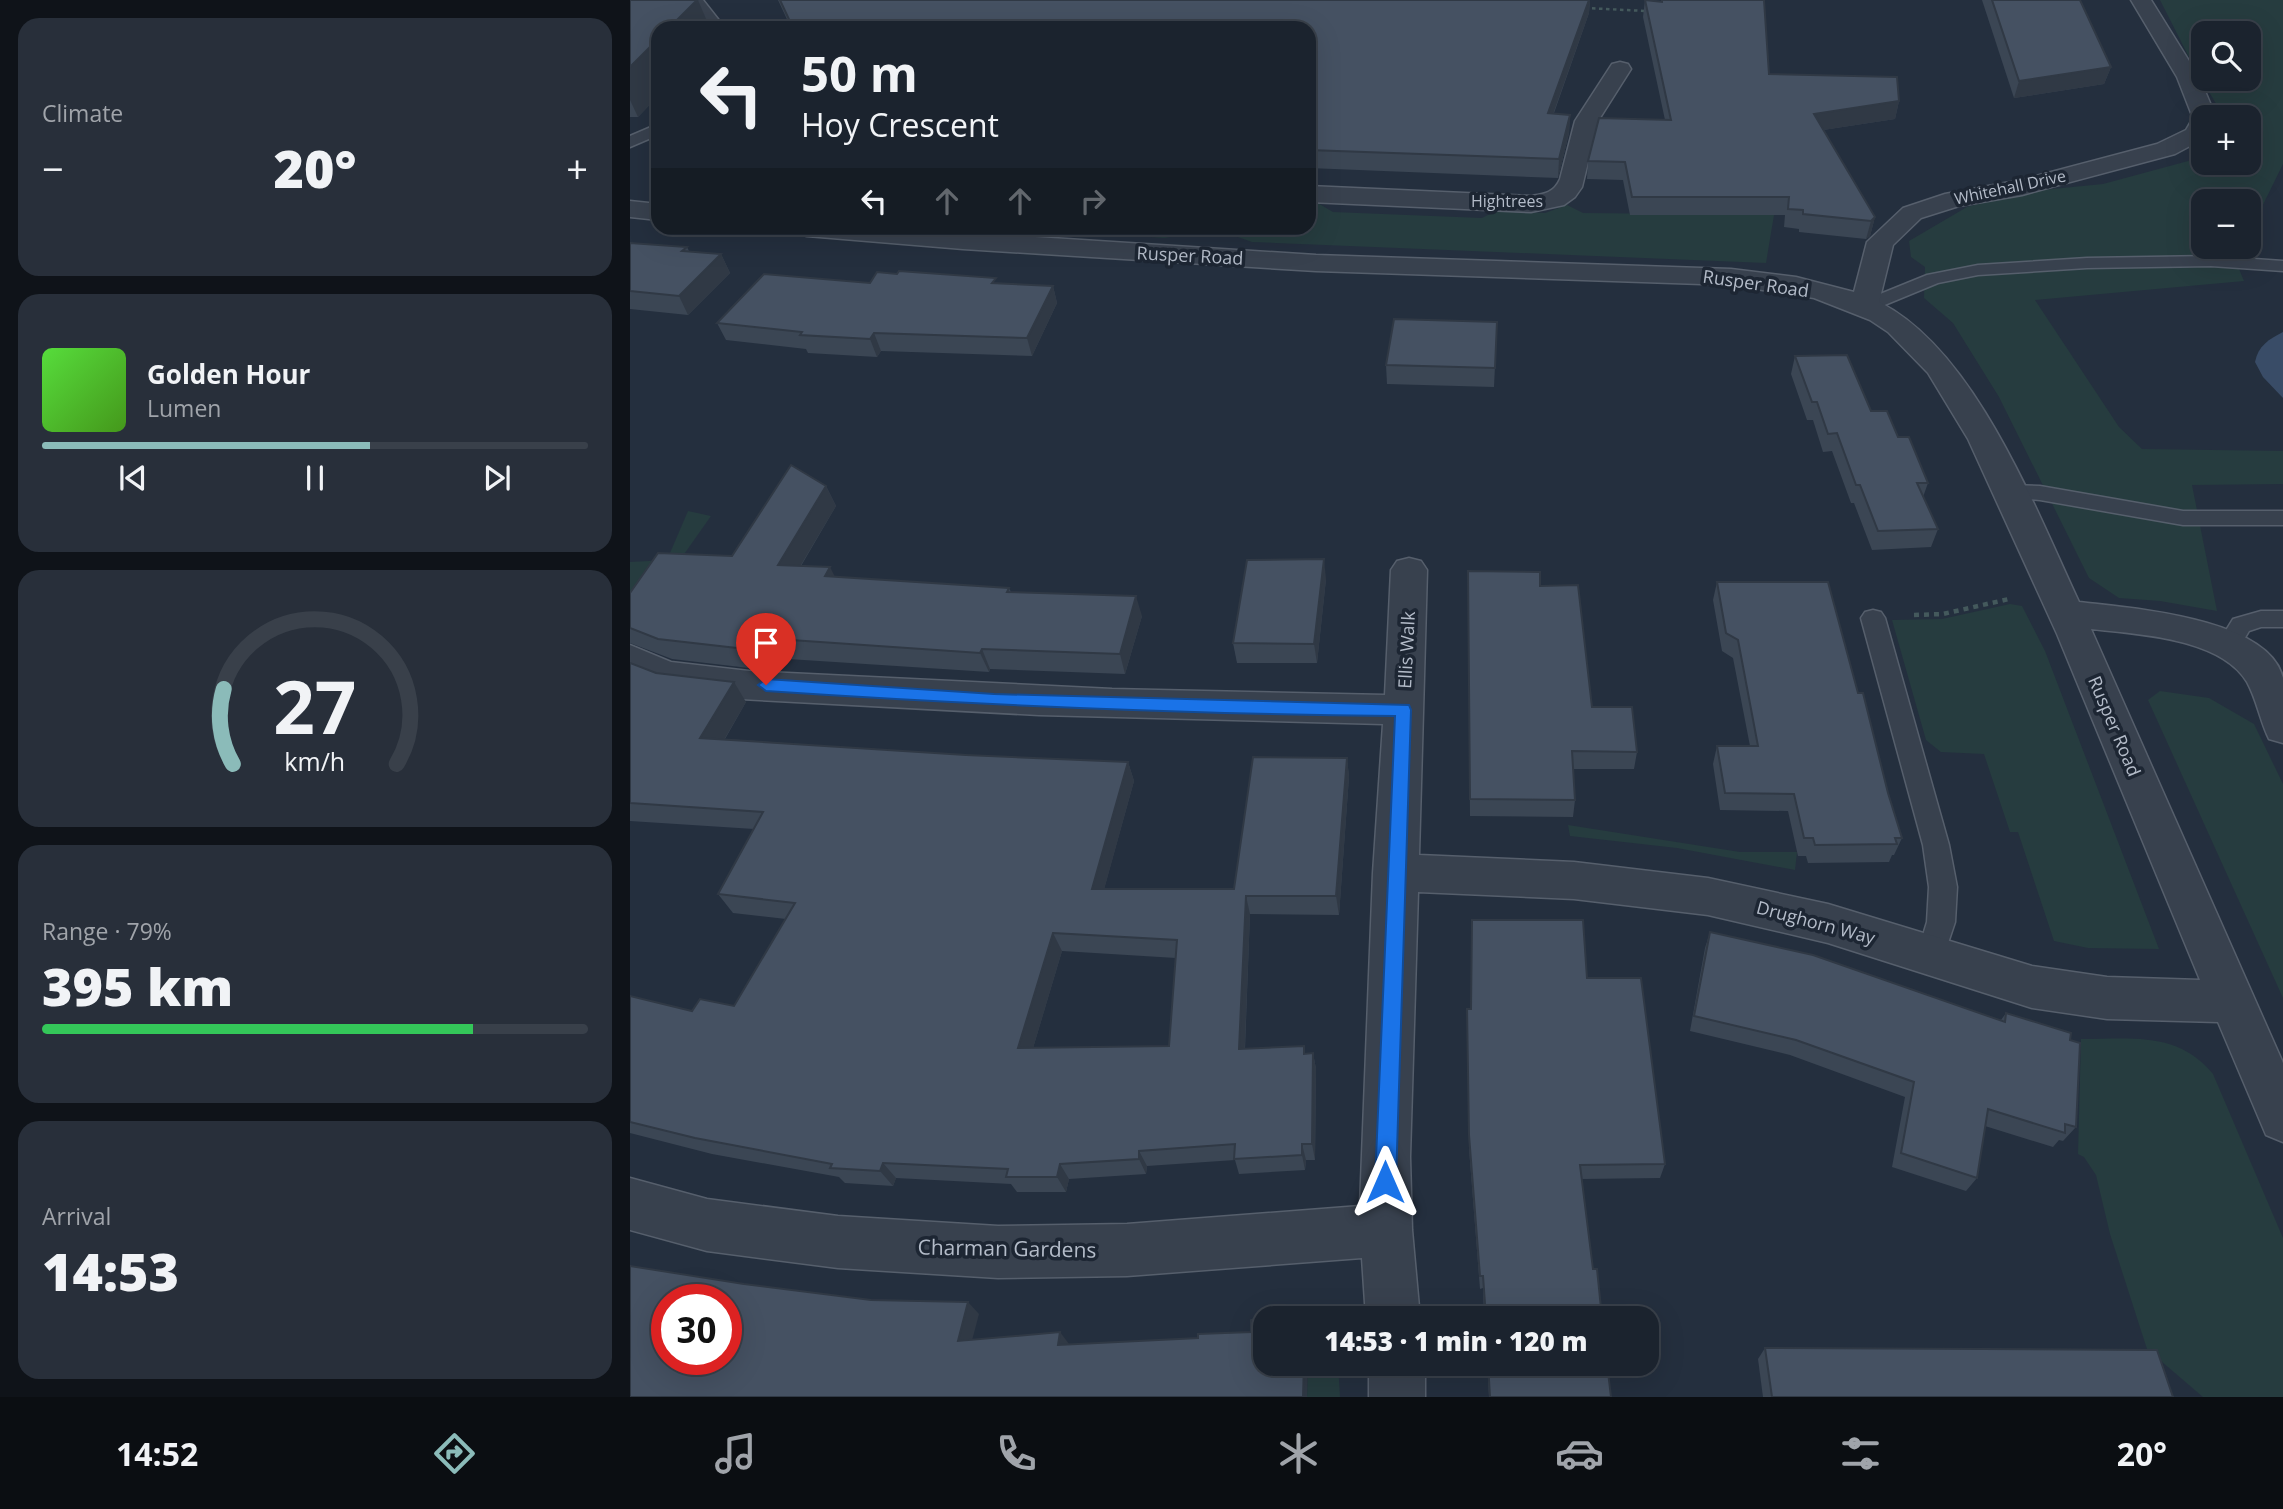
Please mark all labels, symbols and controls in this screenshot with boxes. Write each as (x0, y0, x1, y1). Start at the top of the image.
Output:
map controls (2191, 21, 2261, 259)
button: search (2191, 21, 2261, 91)
text: 50 m (801, 40, 918, 106)
icon: left (686, 49, 777, 140)
text: Climate (42, 97, 123, 129)
text: Hoy Crescent (801, 103, 999, 146)
button: + (2191, 105, 2261, 175)
text: 20° (274, 132, 356, 203)
text: − (42, 142, 64, 194)
text: + (566, 142, 588, 194)
street label: Whitehall Drive (1952, 164, 2068, 210)
icon: left (855, 182, 893, 220)
icon: ahead (928, 182, 966, 220)
icon: ahead (1001, 182, 1039, 220)
icon: right (1074, 182, 1112, 220)
button: − (2191, 189, 2261, 259)
street label: Hightrees (1471, 190, 1543, 212)
street label: Rusper Road (1136, 240, 1244, 270)
street label: Rusper Road (1701, 264, 1811, 302)
text: Golden Hour (147, 356, 310, 392)
text: Lumen (147, 392, 221, 424)
icon: previous (114, 459, 152, 497)
icon: pause (296, 459, 334, 497)
icon: next (478, 459, 516, 497)
street label: Ellis Walk (1392, 610, 1420, 689)
pin (736, 613, 796, 685)
icon: arrive (747, 624, 785, 662)
text: 27 (273, 657, 357, 756)
street label: Rusper Road (2083, 672, 2147, 780)
text: km/h (285, 744, 345, 778)
street label: Drughorn Way (1754, 895, 1879, 950)
text: Range · 79% (42, 915, 172, 947)
text: 395 km (42, 950, 233, 1021)
position arrow (1348, 1145, 1422, 1219)
text: Arrival (42, 1200, 111, 1232)
street label: Charman Gardens (917, 1232, 1097, 1264)
text: 14:53 (42, 1235, 179, 1306)
speed limit sign: 30 (651, 1284, 742, 1375)
text: 14:53 · 1 min · 120 m (1325, 1323, 1587, 1359)
icon: directions (430, 1429, 479, 1478)
icon: music (711, 1429, 760, 1478)
icon: phone (992, 1429, 1041, 1478)
icon: climate (1274, 1429, 1323, 1478)
icon: car (1555, 1429, 1604, 1478)
icon: filters (1836, 1429, 1885, 1478)
text: 14:52 (116, 1432, 198, 1475)
text: 20° (2117, 1432, 2167, 1475)

